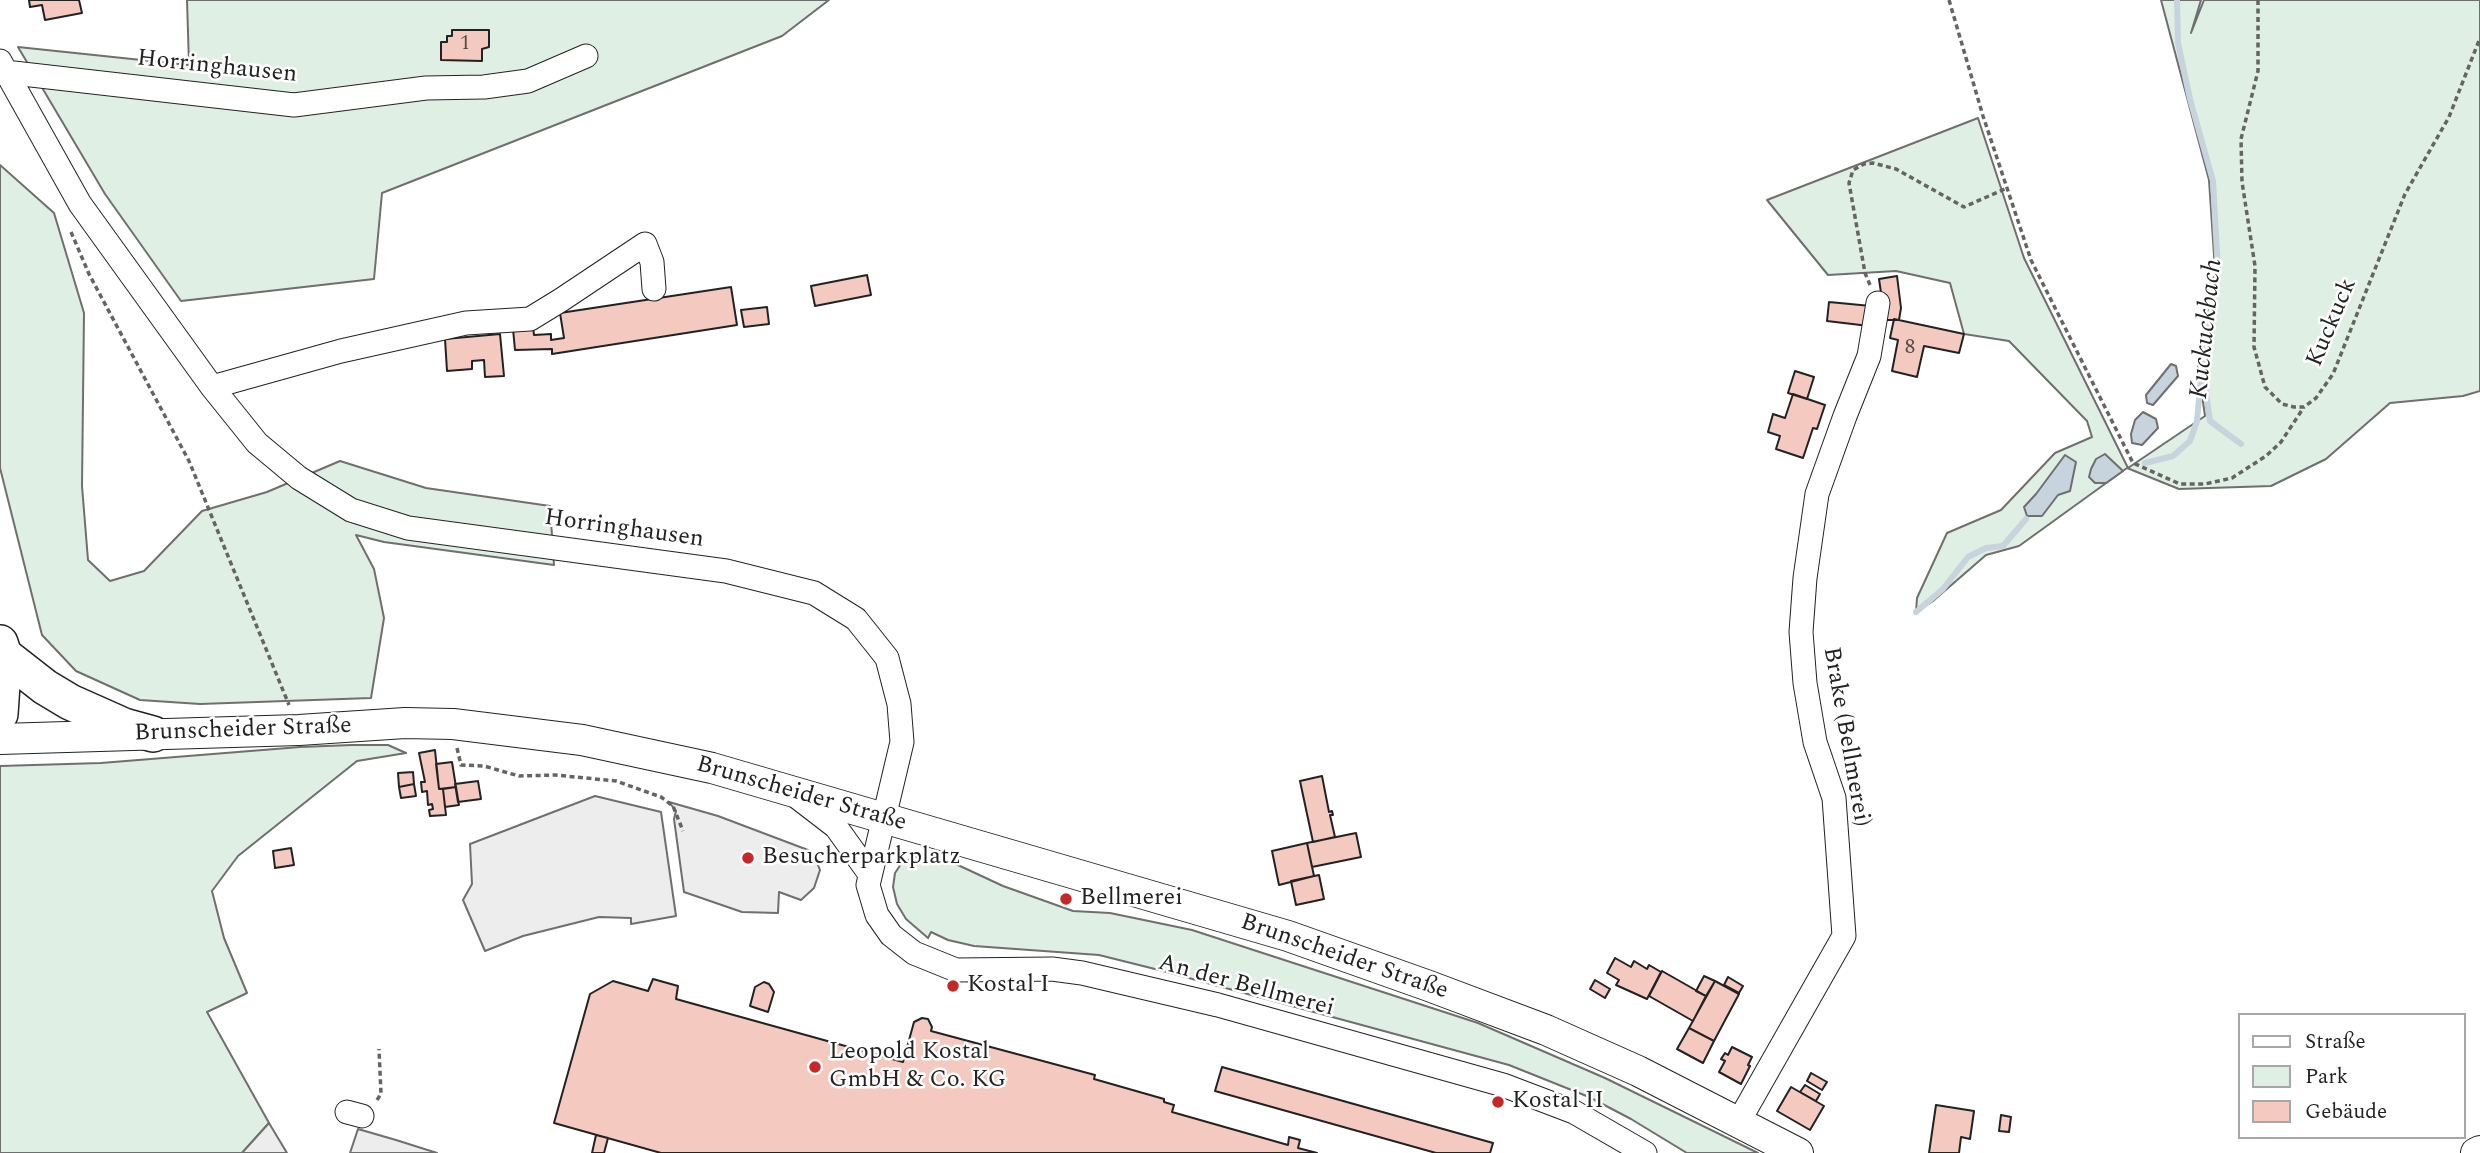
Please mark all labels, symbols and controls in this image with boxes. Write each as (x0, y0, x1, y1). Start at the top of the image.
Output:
house number: 1 (460, 32, 470, 58)
street label: Horringhausen (136, 45, 298, 91)
water label: Kuckuckbach (2185, 257, 2231, 401)
street label: Kuckuck (2302, 275, 2364, 371)
house number: 8 (1905, 336, 1915, 362)
street label: Horringhausen (542, 505, 706, 555)
street label: Brake (Bellmerei) (1815, 645, 1875, 829)
street label: Brunscheider Straße (134, 713, 352, 749)
street label: Brunscheider Straße (692, 751, 910, 839)
place label: Besucherparkplatz (762, 844, 961, 872)
marker: Besucherparkplatz (740, 850, 756, 866)
place label: Bellmerei (1080, 885, 1183, 913)
marker: Bellmerei (1058, 891, 1074, 907)
street label: Brunscheider Straße (1236, 909, 1452, 1007)
street label: An der Bellmerei (1155, 950, 1337, 1024)
place label: Kostal I (967, 972, 1049, 1000)
marker: Kostal I (945, 978, 961, 994)
legend (2238, 1013, 2466, 1139)
text: Straße (2305, 1026, 2366, 1058)
place label: Leopold Kostal GmbH & Co. KG (829, 1039, 1006, 1095)
marker: Leopold Kostal GmbH & Co. KG (807, 1059, 823, 1075)
text: Park (2305, 1061, 2348, 1093)
place label: Kostal II (1512, 1088, 1604, 1116)
marker: Kostal II (1490, 1094, 1506, 1110)
text: Gebäude (2305, 1096, 2387, 1128)

